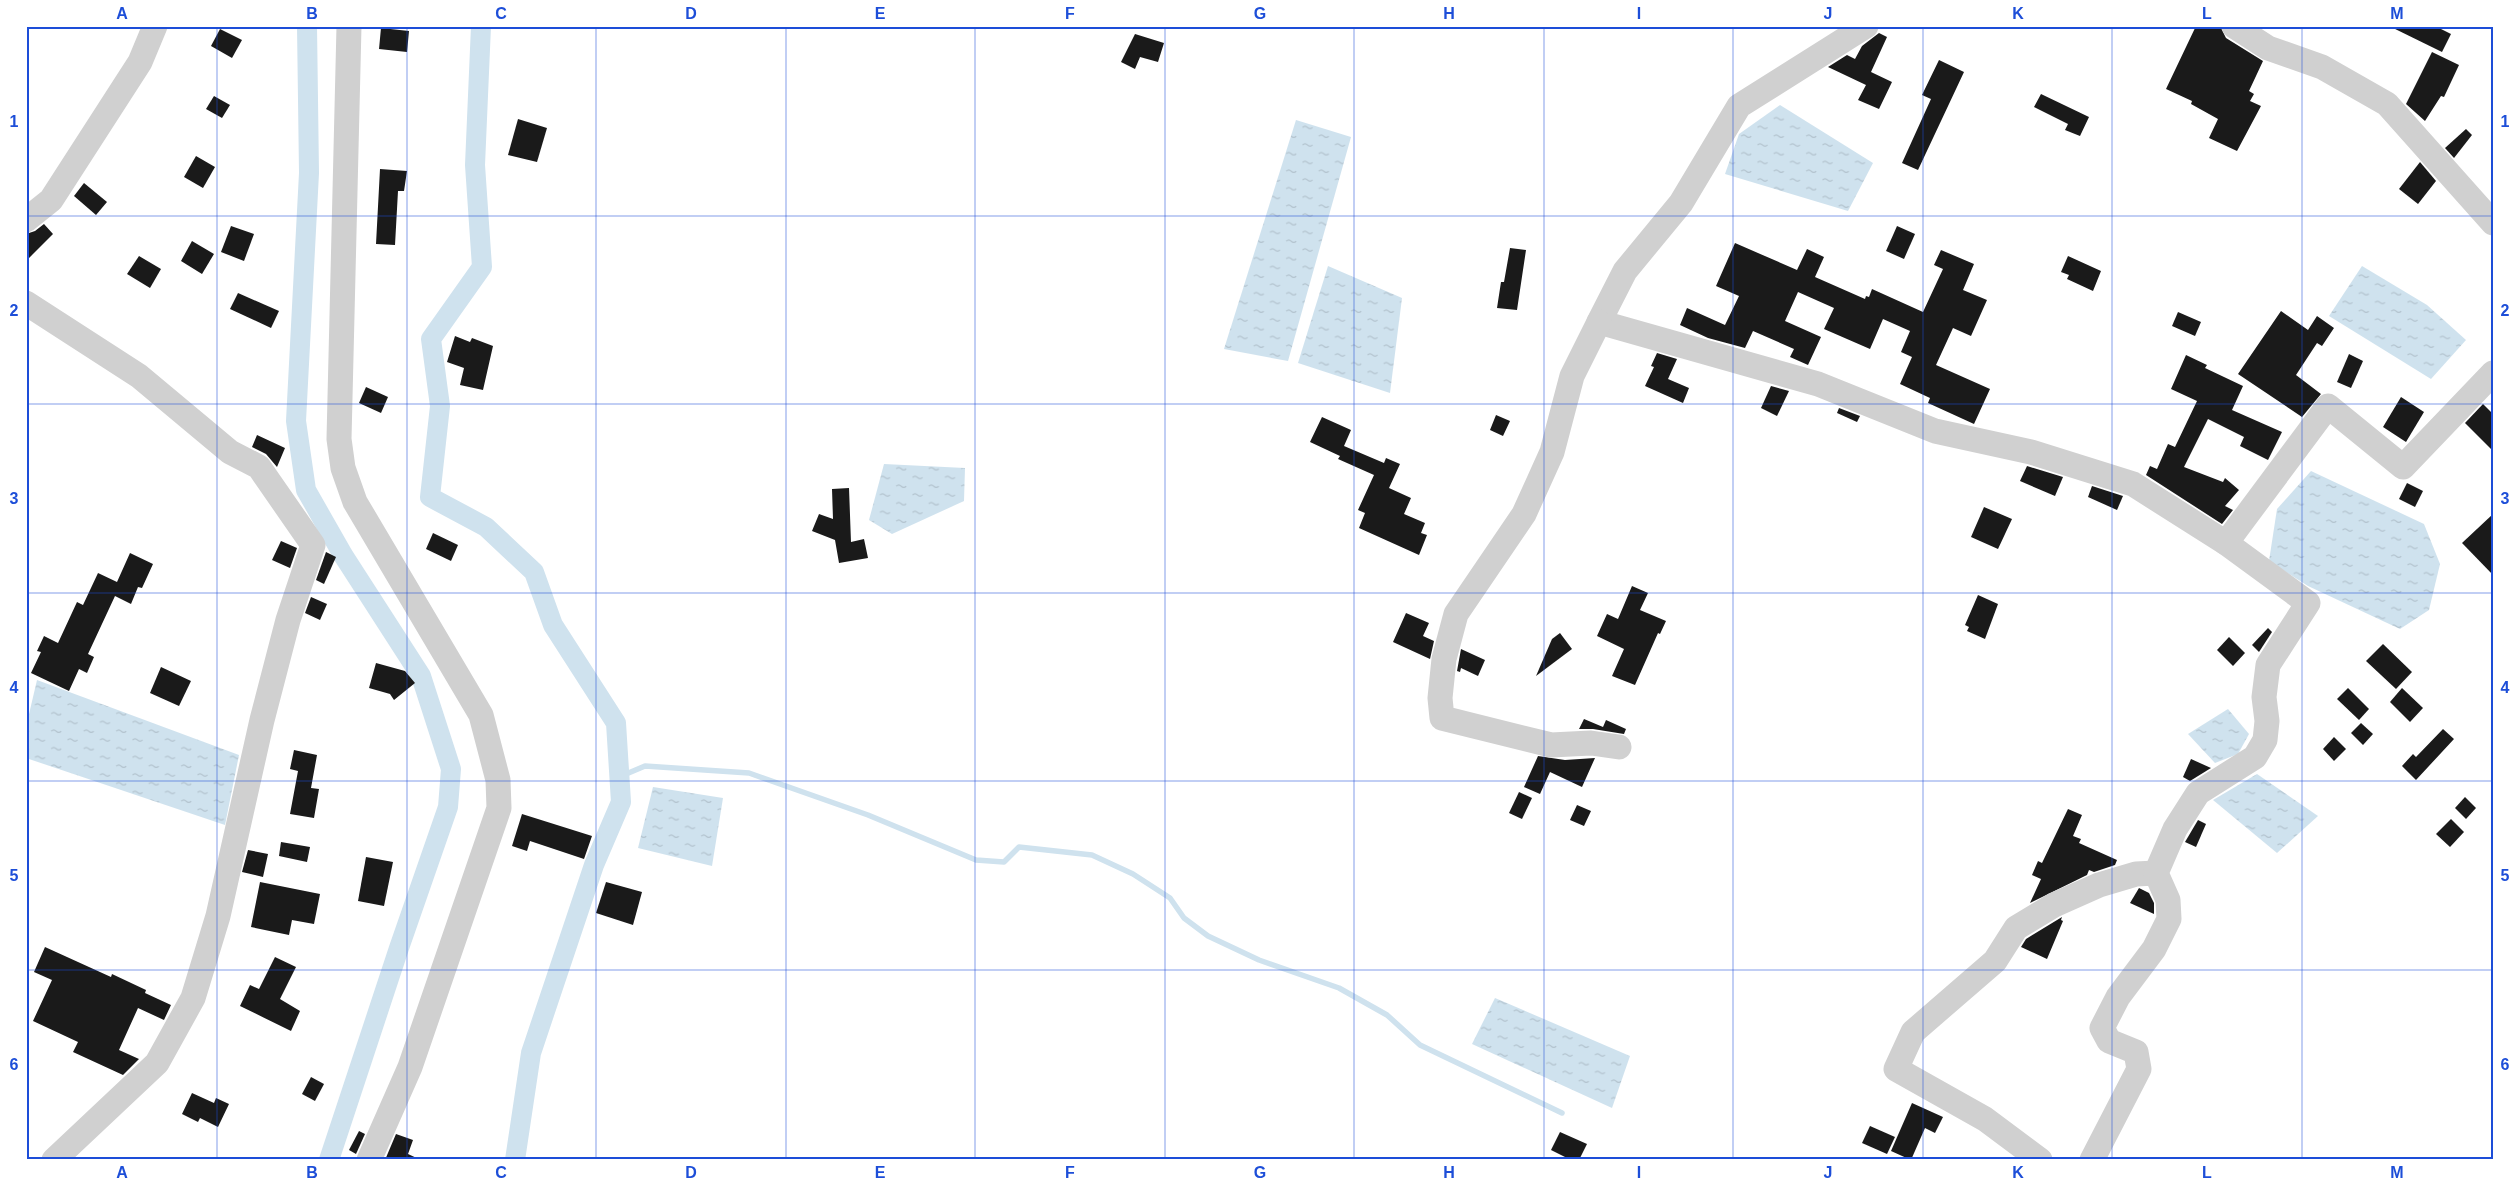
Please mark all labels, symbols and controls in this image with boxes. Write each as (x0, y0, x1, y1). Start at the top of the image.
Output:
text: A (116, 5, 128, 22)
text: B (306, 5, 318, 22)
text: C (495, 5, 507, 22)
text: D (685, 5, 697, 22)
text: E (875, 5, 886, 22)
text: F (1065, 5, 1075, 22)
text: G (1254, 5, 1266, 22)
text: H (1443, 5, 1455, 22)
text: I (1637, 5, 1641, 22)
text: J (1824, 5, 1832, 22)
text: K (2012, 5, 2024, 22)
text: L (2202, 5, 2212, 22)
text: M (2390, 5, 2404, 22)
text: 1 (10, 113, 19, 130)
text: 1 (2501, 113, 2510, 130)
text: 2 (10, 302, 19, 319)
text: 2 (2501, 302, 2510, 319)
text: 3 (10, 490, 19, 507)
text: 3 (2501, 490, 2510, 507)
text: 4 (10, 679, 19, 696)
text: 4 (2501, 679, 2510, 696)
text: 5 (10, 867, 19, 884)
text: 5 (2501, 867, 2510, 884)
text: 6 (10, 1056, 19, 1073)
text: 6 (2501, 1056, 2510, 1073)
text: A (116, 1164, 128, 1181)
text: B (306, 1164, 318, 1181)
text: C (495, 1164, 507, 1181)
text: D (685, 1164, 697, 1181)
text: E (875, 1164, 886, 1181)
text: F (1065, 1164, 1075, 1181)
text: G (1254, 1164, 1266, 1181)
text: H (1443, 1164, 1455, 1181)
text: I (1637, 1164, 1641, 1181)
text: J (1824, 1164, 1832, 1181)
text: K (2012, 1164, 2024, 1181)
text: L (2202, 1164, 2212, 1181)
text: M (2390, 1164, 2404, 1181)

